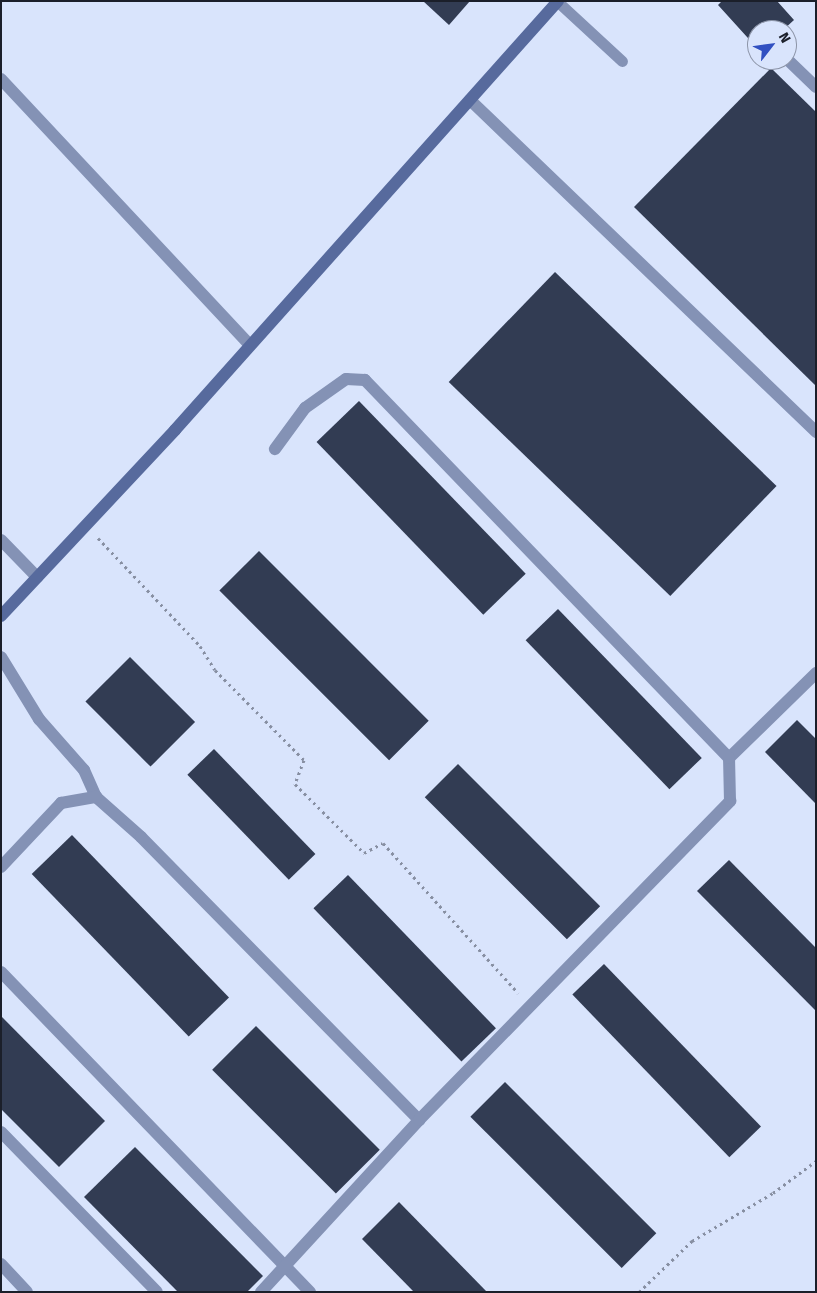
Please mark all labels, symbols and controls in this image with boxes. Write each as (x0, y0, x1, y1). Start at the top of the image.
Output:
north arrow (747, 20, 797, 70)
text: N (775, 29, 794, 46)

